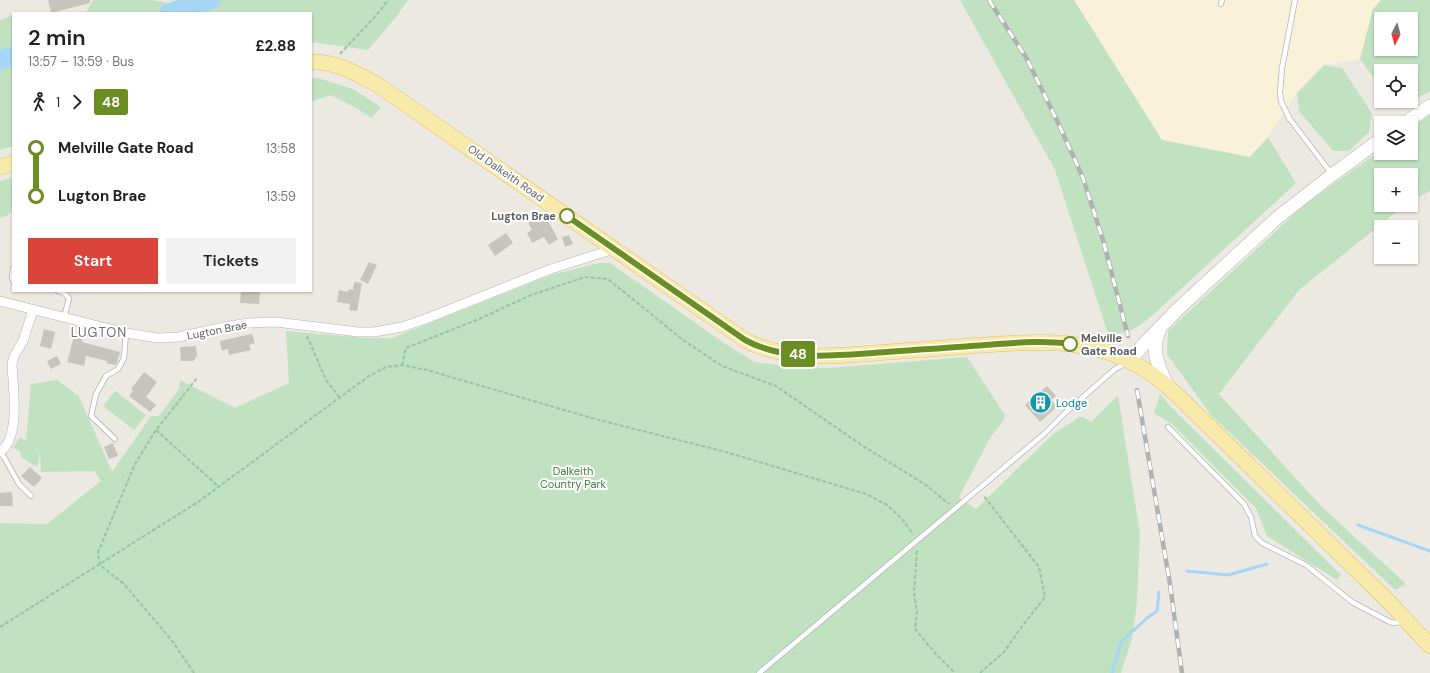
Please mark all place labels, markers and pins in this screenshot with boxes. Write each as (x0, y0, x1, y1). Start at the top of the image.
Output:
marker: Lugton Brae (559, 208, 575, 224)
place label: Lugton Brae (491, 209, 556, 223)
place label: Melville Gate Road (1081, 331, 1137, 358)
marker: Melville Gate Road (1062, 336, 1078, 352)
building icon: Lodge (1028, 390, 1054, 416)
place label: Lodge (1056, 396, 1087, 410)

